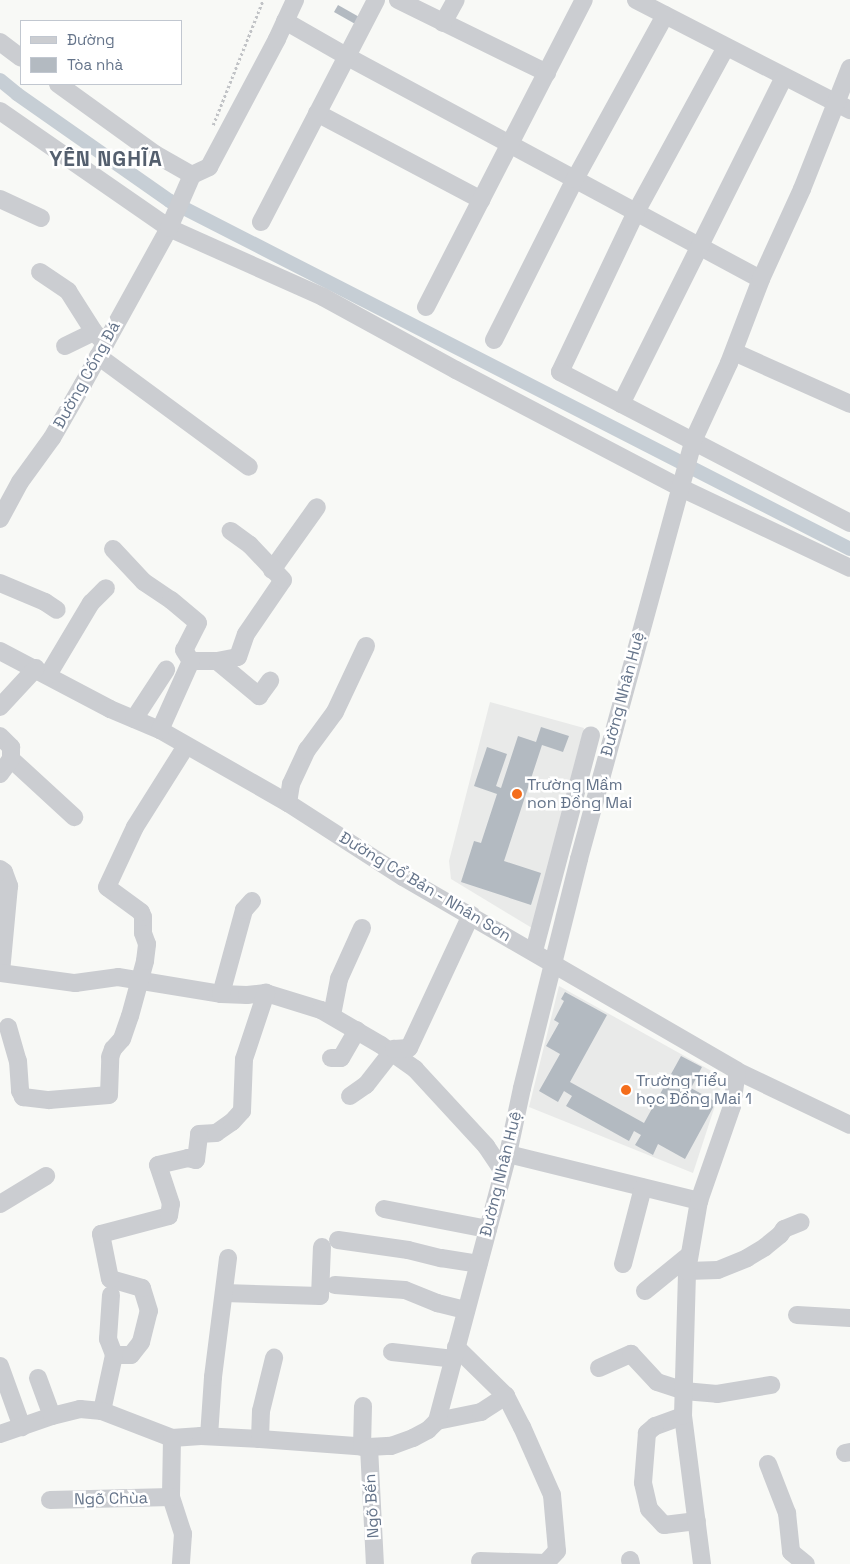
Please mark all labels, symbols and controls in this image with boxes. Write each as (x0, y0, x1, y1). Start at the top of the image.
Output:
legend (20, 20, 182, 85)
text: Đường (67, 30, 115, 49)
text: Tòa nhà (67, 55, 123, 74)
district label: YÊN NGHĨA (48, 146, 164, 172)
street label: Đường Cống Đá (50, 318, 124, 432)
street label: Đường Nhân Huệ (597, 630, 649, 758)
place label: Trường Mầm non Đồng Mai (527, 775, 632, 813)
marker: Trường Mầm non Đồng Mai (511, 788, 523, 800)
street label: Đường Cổ Bản - Nhân Sơn (335, 828, 515, 946)
place label: Trường Tiểu học Đồng Mai 1 (636, 1071, 752, 1109)
marker: Trường Tiểu học Đồng Mai 1 (620, 1084, 632, 1096)
street label: Đường Nhân Huệ (476, 1109, 526, 1239)
street label: Ngõ Bến (361, 1473, 383, 1539)
street label: Ngõ Chùa (74, 1489, 148, 1509)

